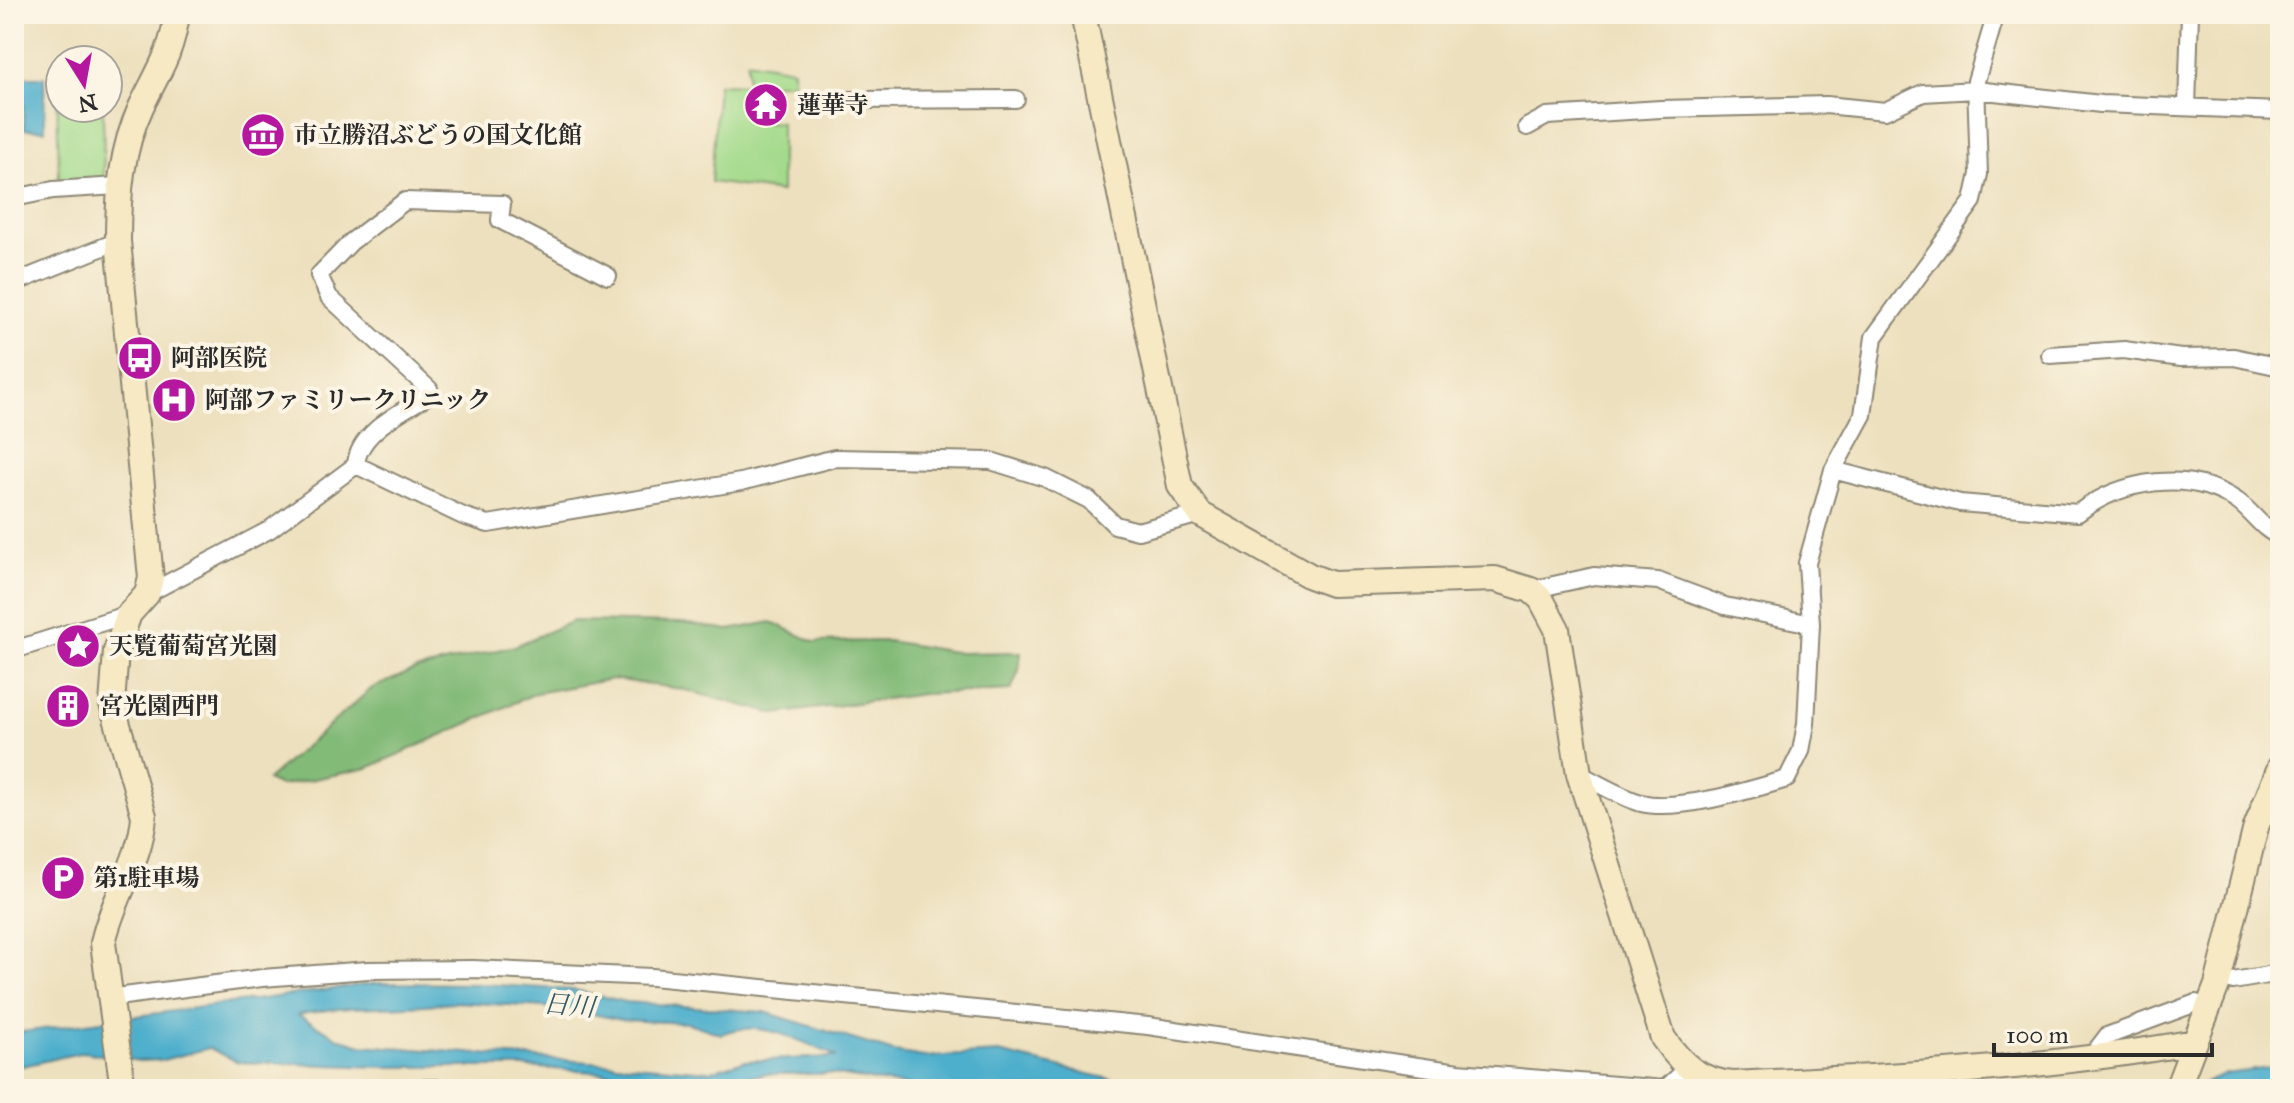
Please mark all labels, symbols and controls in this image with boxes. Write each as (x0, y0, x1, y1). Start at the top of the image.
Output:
north arrow (44, 44, 124, 124)
temple icon: 蓮華寺 (742, 81, 790, 129)
text: N (76, 88, 99, 118)
place label: 蓮華寺 (797, 90, 869, 120)
museum icon: 市立勝沼ぶどうの国文化館 (239, 111, 287, 159)
place label: 市立勝沼ぶどうの国文化館 (294, 120, 582, 150)
bus stop icon: 阿部医院 (116, 334, 164, 382)
place label: 阿部医院 (171, 343, 267, 373)
hospital icon: 阿部ファミリークリニック (150, 376, 198, 424)
place label: 阿部ファミリークリニック (205, 385, 491, 415)
place icon: 天覧葡萄宮光園 (54, 622, 102, 670)
place label: 天覧葡萄宮光園 (109, 631, 277, 661)
building icon: 宮光園西門 (44, 682, 92, 730)
place label: 宮光園西門 (99, 691, 219, 721)
parking icon: 第1駐車場 (39, 854, 87, 902)
place label: 第1駐車場 (94, 863, 199, 893)
water label: 日川 (542, 987, 599, 1023)
scale bar (1994, 1007, 2212, 1057)
text: 100 m (2006, 1020, 2069, 1050)

